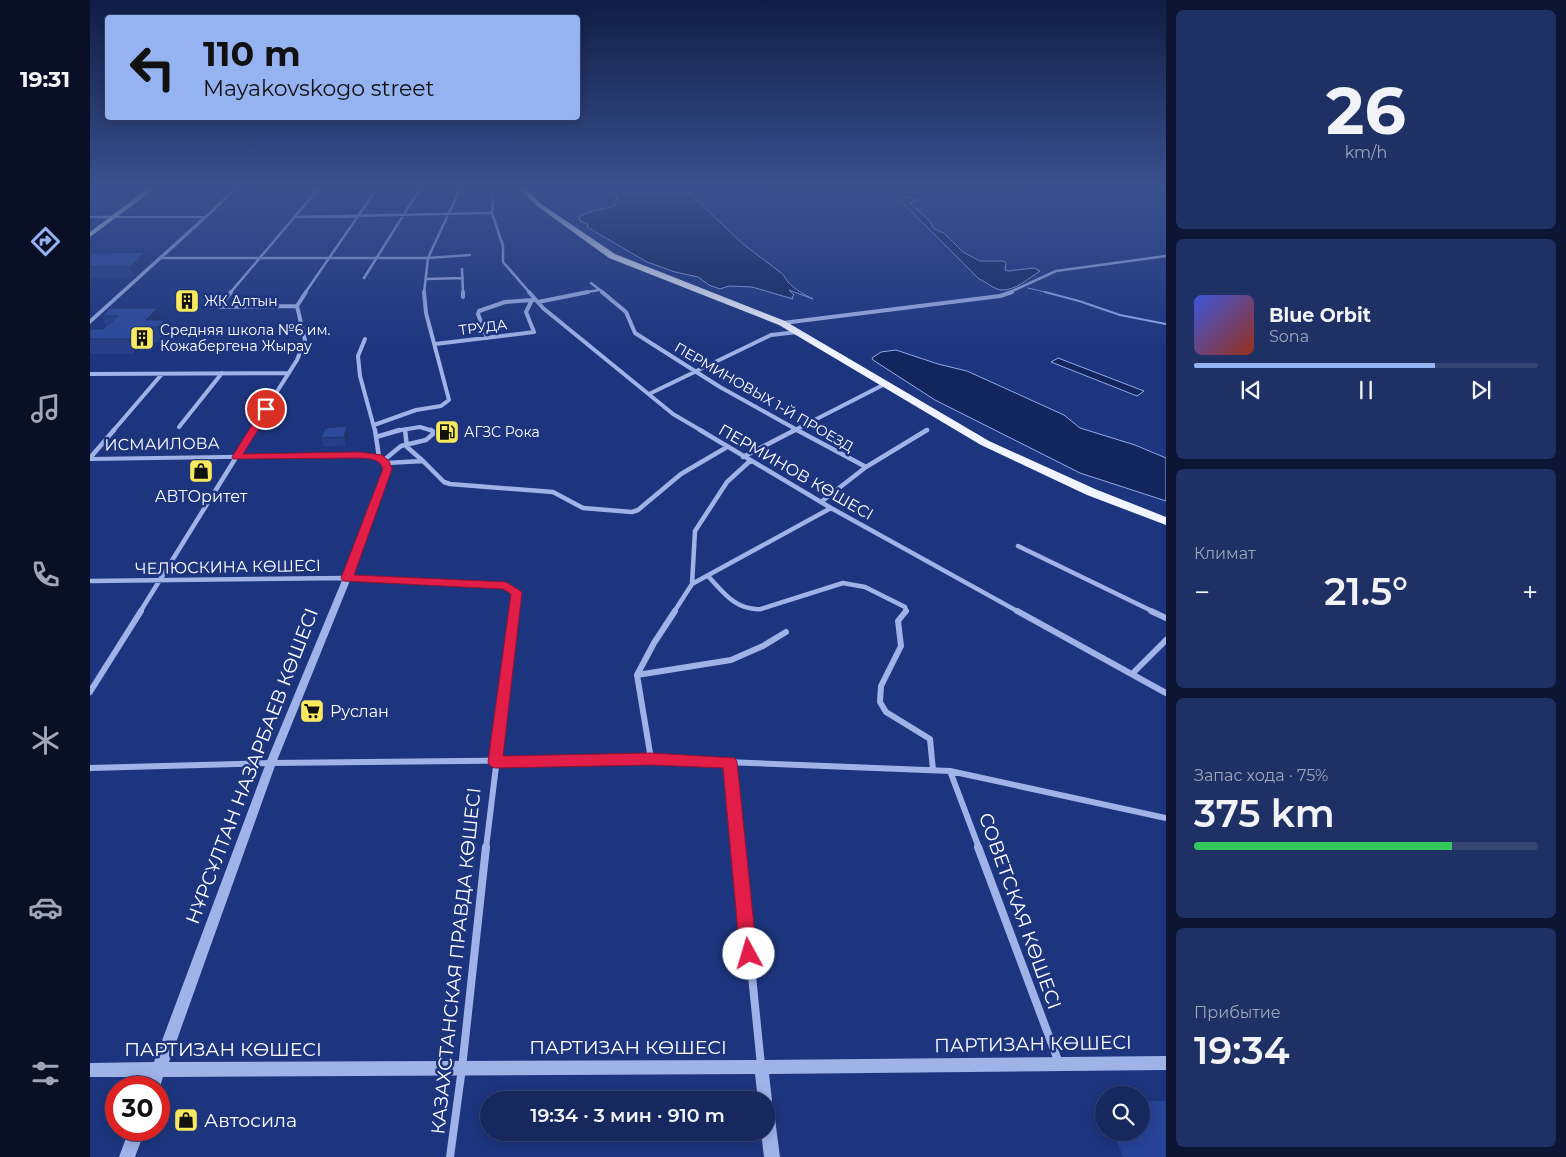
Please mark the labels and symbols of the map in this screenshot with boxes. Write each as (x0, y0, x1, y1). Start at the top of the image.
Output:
building icon: ЖК Алтын (174, 288, 200, 314)
place label: ЖК Алтын (204, 292, 278, 310)
street label: ТРУДА (458, 315, 509, 339)
place label: Средняя школа №6 им. Кожабергена Жырау (160, 321, 331, 355)
building icon: Средняя школа №6 им. Кожабергена Жырау (129, 325, 155, 351)
street label: ПЕРМИНОВЫХ 1-Й ПРОЕЗД (671, 338, 857, 456)
pin (245, 388, 287, 430)
fuel station icon: АГЗС Рока (434, 419, 460, 445)
street label: ПЕРМИНОВ КӨШЕСІ (715, 420, 877, 524)
place label: АГЗС Рока (464, 423, 540, 441)
street label: ИСМАИЛОВА (104, 433, 220, 455)
shop icon: АВТОритет (188, 458, 214, 484)
place label: АВТОритет (155, 487, 248, 506)
street label: ЧЕЛЮСКИНА КӨШЕСІ (135, 556, 321, 578)
street label: НҰРСҰЛТАН НАЗАРБАЕВ КӨШЕСІ (181, 605, 323, 927)
supermarket icon: Руслан (299, 698, 325, 724)
place label: Руслан (330, 702, 389, 721)
street label: КАЗАХСТАНСКАЯ ПРАВДА КӨШЕСІ (426, 786, 486, 1136)
street label: СОВЕТСКАЯ КӨШЕСІ (974, 810, 1066, 1012)
position arrow (722, 927, 774, 979)
street label: ПАРТИЗАН КӨШЕСІ (934, 1031, 1132, 1057)
street label: ПАРТИЗАН КӨШЕСІ (529, 1036, 727, 1059)
street label: ПАРТИЗАН КӨШЕСІ (124, 1038, 322, 1061)
speed limit sign: 30 (105, 1076, 170, 1141)
shop icon: Автосила (173, 1107, 199, 1133)
place label: Автосила (204, 1109, 297, 1132)

